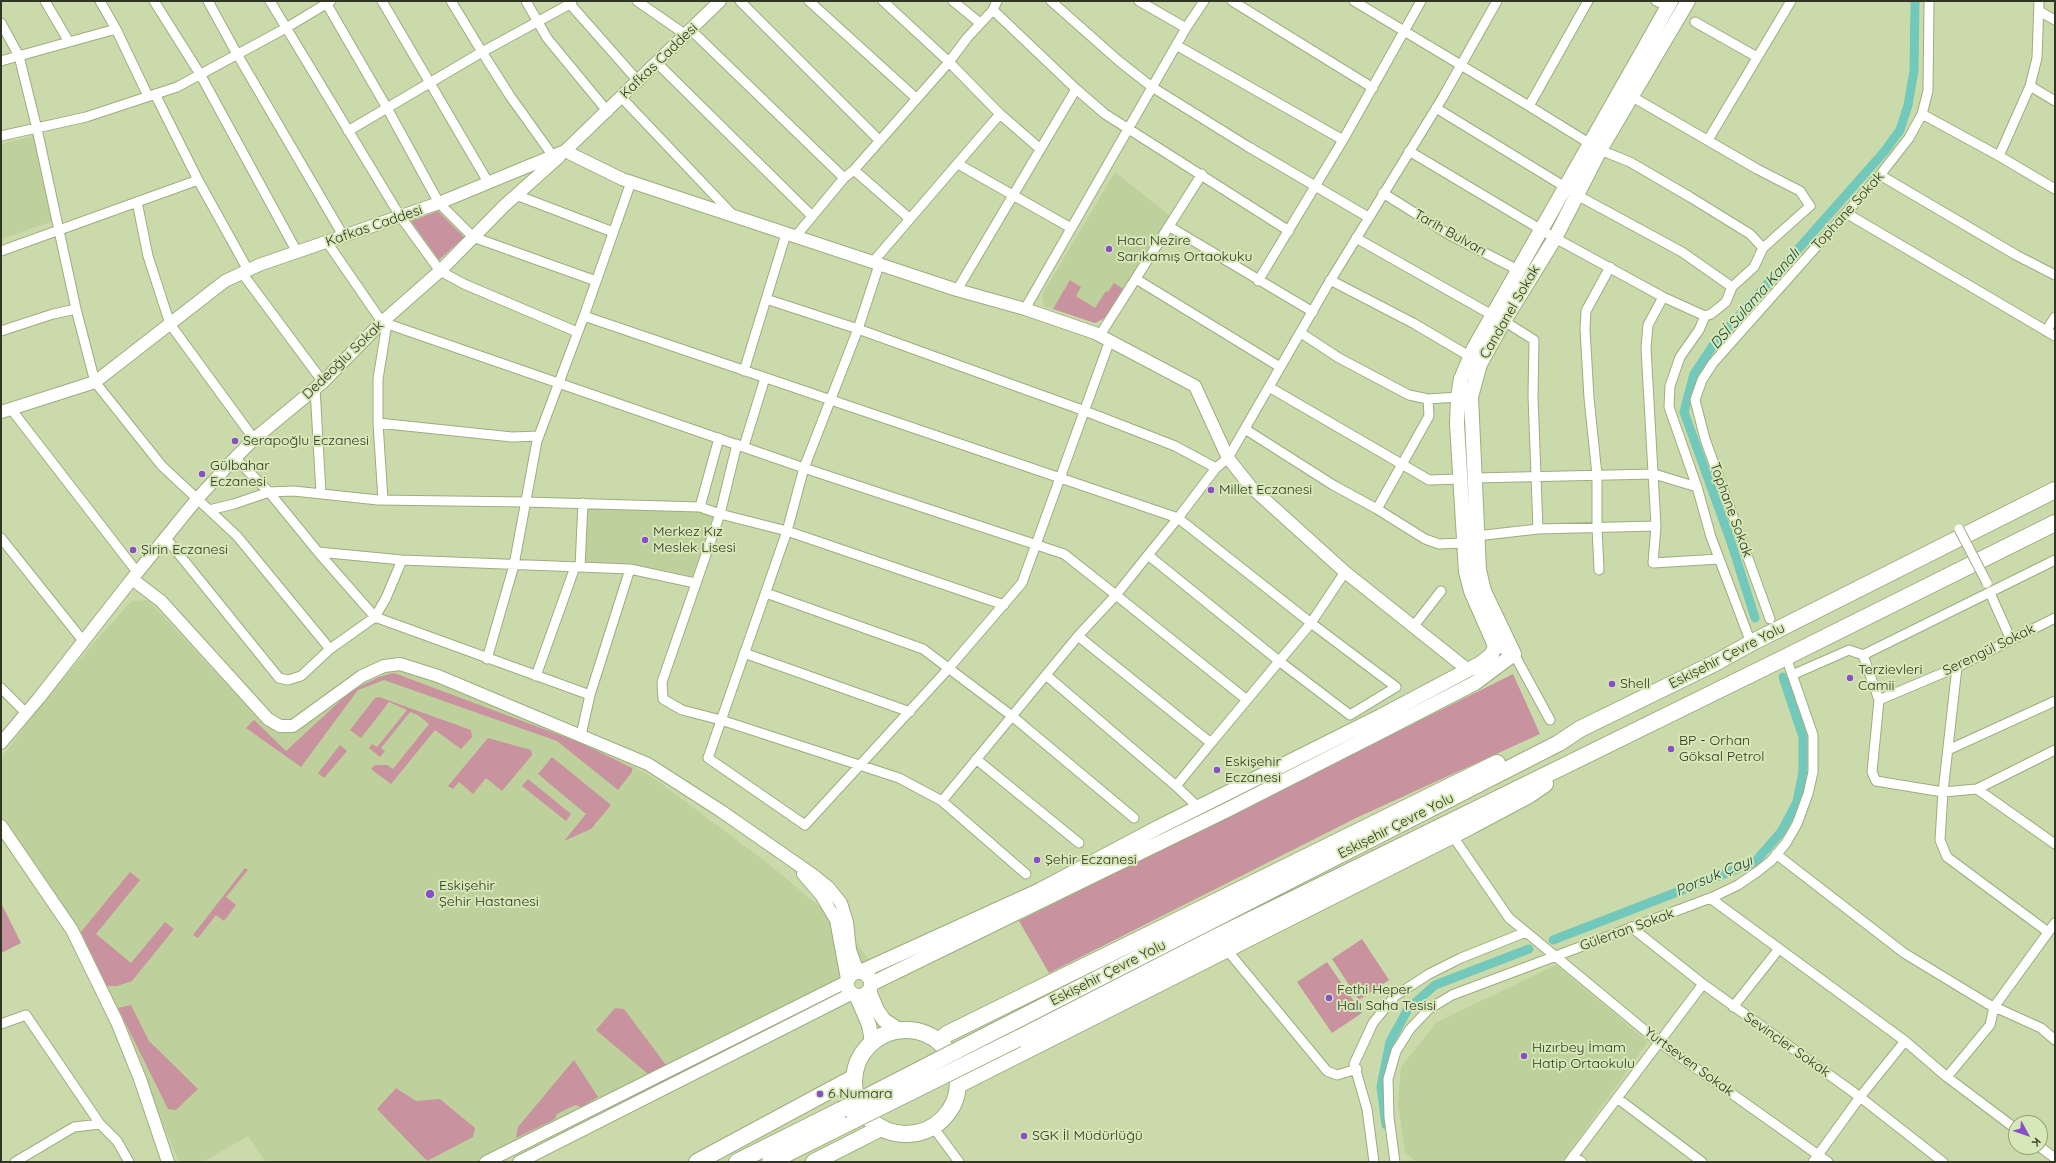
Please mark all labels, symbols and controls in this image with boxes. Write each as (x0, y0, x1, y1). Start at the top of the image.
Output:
street label: Kafkas Caddesi (617, 20, 701, 102)
street label: Tophane Sokak (1808, 168, 1888, 254)
street label: Kafkas Caddesi (323, 202, 425, 250)
street label: Tarih Bulvarı (1411, 206, 1489, 260)
place label: Hacı Nezire Sarıkamış Ortaokuku (1117, 233, 1252, 266)
marker: Hacı Nezire Sarıkamış Ortaokuku (1104, 244, 1114, 254)
water label: DSİ Sulama Kanalı (1707, 245, 1803, 353)
street label: Candanel Sokak (1476, 262, 1544, 362)
street label: Dedeoğlu Sokak (299, 317, 387, 403)
place label: Serapoğlu Eczanesi (243, 433, 369, 449)
marker: Serapoğlu Eczanesi (230, 436, 240, 446)
place label: Gülbahar Eczanesi (210, 458, 270, 490)
street label: Tophane Sokak (1706, 460, 1756, 560)
marker: Gülbahar Eczanesi (197, 469, 207, 479)
place label: Millet Eczanesi (1219, 482, 1312, 498)
marker: Millet Eczanesi (1206, 485, 1216, 495)
place label: Merkez Kız Meslek Lisesi (653, 524, 736, 556)
marker: Merkez Kız Meslek Lisesi (640, 535, 650, 545)
place label: Şirin Eczanesi (141, 542, 228, 558)
marker: Şirin Eczanesi (128, 545, 138, 555)
street label: Eskişehir Çevre Yolu (1666, 620, 1788, 692)
street label: Serengül Sokak (1940, 620, 2038, 680)
place label: Terzievleri Camii (1858, 662, 1922, 694)
marker: Terzievleri Camii (1845, 673, 1855, 683)
place label: Shell (1620, 676, 1650, 692)
marker: Shell (1607, 679, 1617, 689)
place label: BP - Orhan Göksal Petrol (1679, 733, 1764, 766)
marker: BP - Orhan Göksal Petrol (1666, 744, 1676, 754)
place label: Eskişehir Eczanesi (1225, 754, 1281, 786)
marker: Eskişehir Eczanesi (1212, 765, 1222, 775)
street label: Eskişehir Çevre Yolu (1335, 790, 1457, 862)
place label: Şehir Eczanesi (1045, 852, 1137, 868)
water label: Porsuk Çayı (1673, 852, 1755, 900)
marker: Şehir Eczanesi (1032, 855, 1042, 865)
place label: Eskişehir Şehir Hastanesi (439, 878, 539, 910)
marker: Eskişehir Şehir Hastanesi (424, 888, 436, 900)
street label: Gülertan Sokak (1578, 905, 1676, 955)
street label: Eskişehir Çevre Yolu (1047, 937, 1169, 1009)
place label: Fethi Heper Halı Saha Tesisi (1337, 982, 1436, 1014)
marker: Fethi Heper Halı Saha Tesisi (1324, 993, 1334, 1003)
street label: Sevinçler Sokak (1741, 1009, 1833, 1081)
street label: Yurtseven Sokak (1641, 1024, 1737, 1100)
place label: Hızırbey İmam Hatip Ortaokulu (1532, 1040, 1635, 1072)
marker: Hızırbey İmam Hatip Ortaokulu (1519, 1051, 1529, 1061)
place label: 6 Numara (828, 1086, 892, 1102)
marker: 6 Numara (815, 1089, 825, 1099)
north arrow (2008, 1115, 2048, 1155)
place label: SGK İl Müdürlüğü (1032, 1128, 1143, 1144)
marker: SGK İl Müdürlüğü (1019, 1131, 1029, 1141)
text: K (2029, 1135, 2044, 1149)

